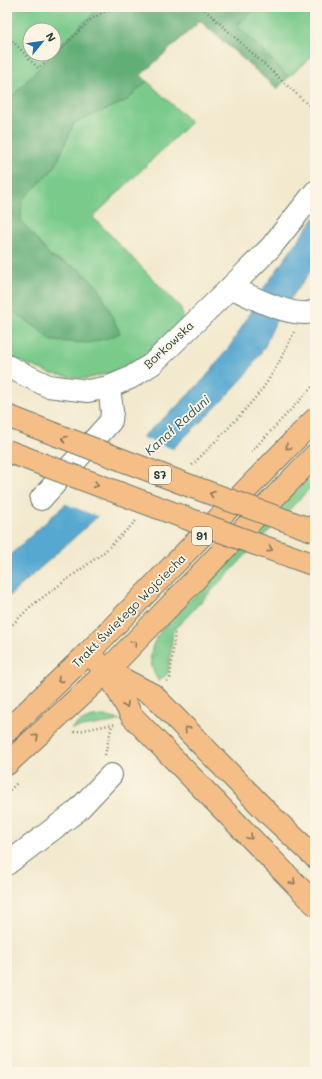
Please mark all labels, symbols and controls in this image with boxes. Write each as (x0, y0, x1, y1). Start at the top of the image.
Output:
north arrow (22, 22, 62, 62)
text: N (43, 30, 60, 44)
street label: Borkowska (140, 317, 197, 372)
water label: Kanał Raduni (140, 391, 213, 459)
one-way arrow (61, 435, 68, 443)
one-way arrow (285, 442, 293, 450)
road number: S7 (149, 466, 171, 484)
one-way arrow (92, 480, 99, 489)
one-way arrow (209, 490, 216, 499)
road number: 91 (192, 527, 212, 545)
one-way arrow (267, 545, 274, 553)
street label: Trakt Świętego Wojciecha (68, 550, 189, 671)
one-way arrow (129, 640, 137, 648)
one-way arrow (57, 675, 65, 683)
one-way arrow (121, 701, 128, 708)
one-way arrow (184, 726, 191, 734)
one-way arrow (31, 735, 39, 742)
one-way arrow (245, 832, 252, 839)
one-way arrow (288, 877, 296, 885)

